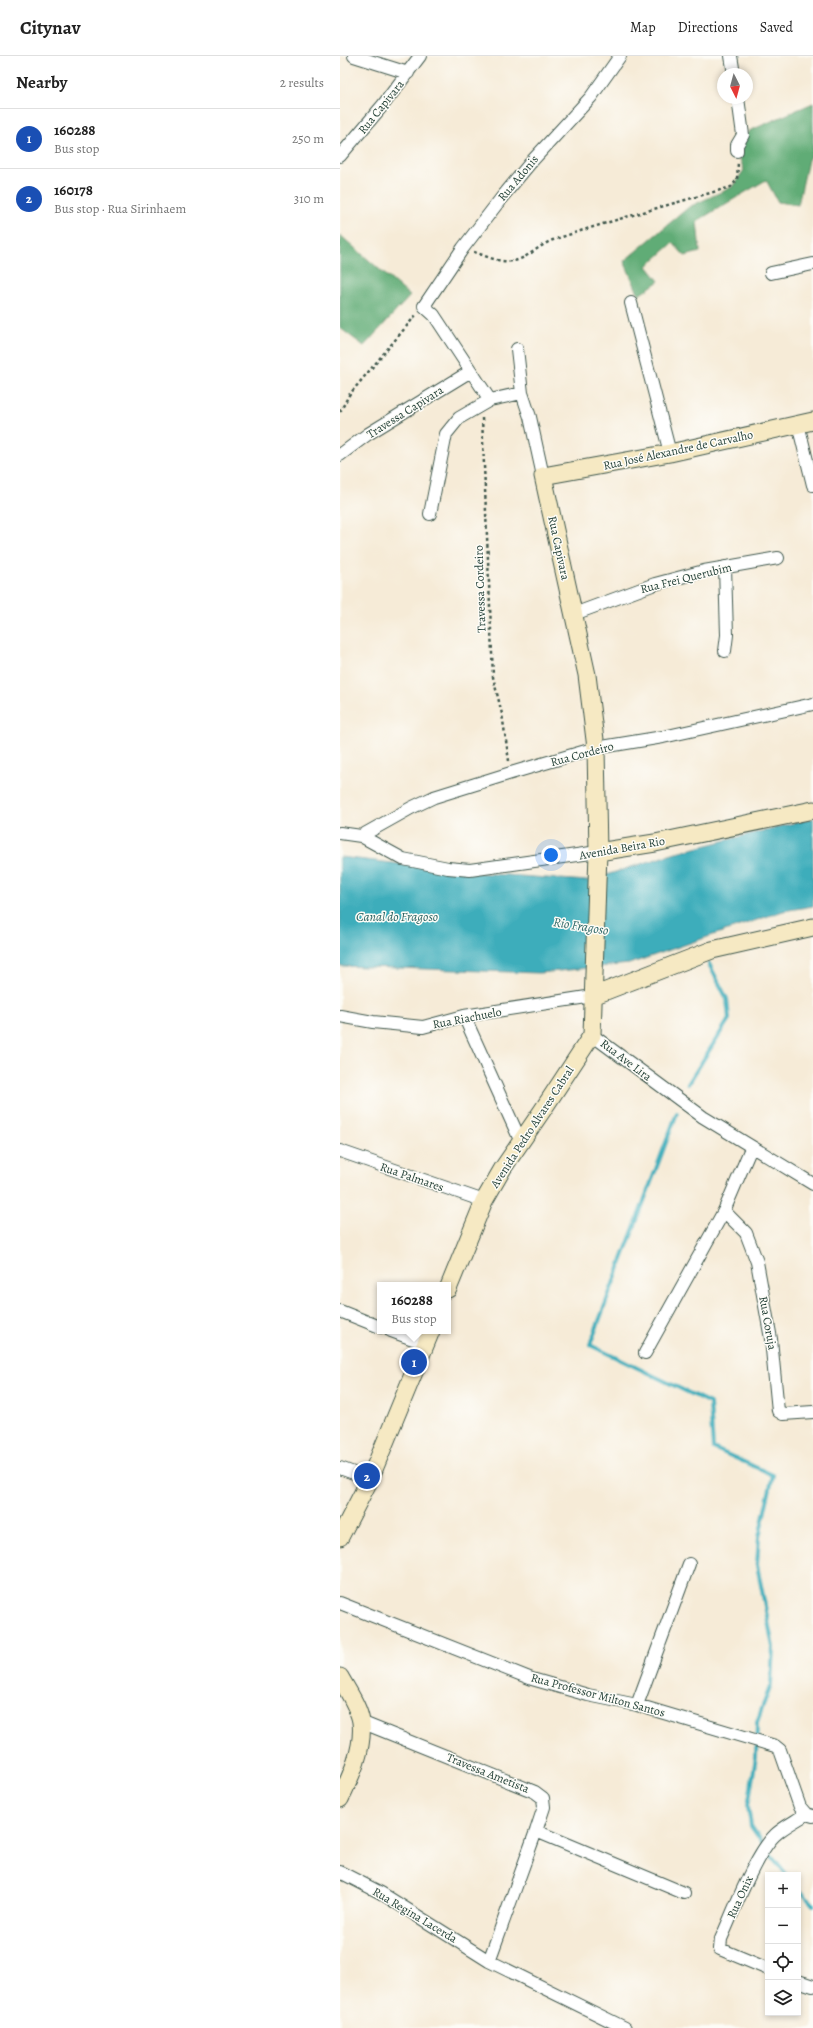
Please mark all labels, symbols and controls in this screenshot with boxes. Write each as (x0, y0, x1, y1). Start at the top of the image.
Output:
text: Citynav (20, 15, 81, 41)
text: Map (630, 18, 656, 37)
text: Directions (678, 18, 738, 37)
text: Saved (760, 18, 793, 37)
north arrow (717, 68, 753, 104)
text: Nearby (16, 71, 67, 94)
text: 2 results (280, 74, 324, 91)
street label: Rua Capivara (354, 76, 408, 137)
text: 160288 (54, 120, 96, 140)
text: 1 (27, 130, 31, 147)
text: 250 m (292, 130, 324, 147)
text: Bus stop (54, 140, 99, 157)
street label: Rua Adonis (494, 151, 542, 204)
text: 160178 (54, 180, 93, 200)
text: 2 (26, 190, 32, 207)
text: 310 m (294, 190, 324, 207)
text: Bus stop · Rua Sirinhaem (54, 200, 186, 217)
street label: Travessa Capivara (364, 382, 447, 442)
street label: Rua José Alexandre de Carvalho (602, 426, 754, 474)
street label: Rua Capivara (544, 515, 574, 582)
street label: Travessa Cordeiro (470, 545, 490, 633)
street label: Rua Frei Querubim (639, 559, 733, 597)
street label: Rua Cordeiro (549, 738, 615, 770)
street label: Avenida Beira Rio (577, 833, 666, 864)
your location (541, 845, 561, 865)
water label: Canal do Fragoso (356, 908, 438, 925)
water label: Rio Fragoso (552, 913, 610, 939)
street label: Rua Riachuelo (431, 1003, 503, 1033)
street label: Rua Ave Lira (597, 1035, 655, 1085)
street label: Avenida Pedro Alvares Cabral (486, 1063, 577, 1192)
street label: Rua Palmares (378, 1159, 446, 1195)
popup (377, 1282, 451, 1334)
text: 160288 (391, 1290, 433, 1310)
street label: Rua Coruja (755, 1295, 781, 1352)
text: Bus stop (391, 1310, 437, 1327)
pin: 1 (401, 1347, 427, 1377)
pin: 2 (354, 1461, 380, 1491)
street label: Rua Professor Milton Santos (529, 1669, 667, 1721)
street label: Travessa Ametista (444, 1749, 532, 1797)
map controls (765, 1872, 801, 2016)
button: + (765, 1872, 801, 1908)
street label: Rua Onix (723, 1873, 757, 1921)
street label: Rua Regina Lacerda (370, 1883, 461, 1947)
button: − (765, 1908, 801, 1944)
button: locate (765, 1944, 801, 1980)
button: layers (765, 1980, 801, 2016)

